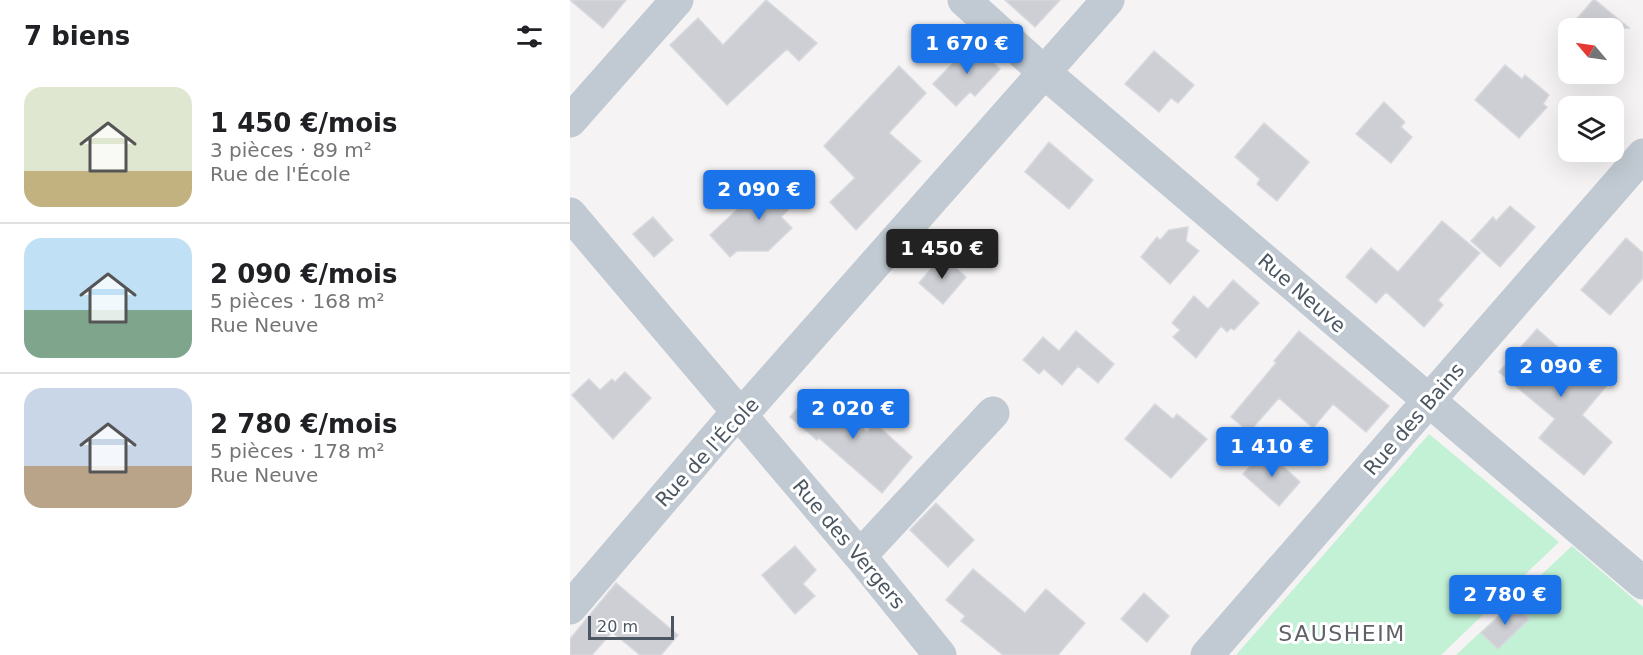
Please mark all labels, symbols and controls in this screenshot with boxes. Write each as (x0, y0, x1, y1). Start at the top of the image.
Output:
north arrow (1558, 18, 1624, 84)
map controls (1558, 18, 1624, 162)
icon: filters (513, 20, 546, 53)
text: 7 biens (24, 21, 130, 51)
pin: 1 670 € (912, 24, 1022, 75)
text: 1 670 € (925, 31, 1009, 55)
button: layers (1558, 96, 1624, 162)
text: 1 450 €/mois (210, 108, 397, 138)
icon: home (72, 111, 144, 183)
text: 3 pièces · 89 m² (210, 138, 372, 162)
text: Rue de l'École (210, 162, 350, 186)
pin: 2 090 € (704, 170, 814, 221)
text: 2 090 € (717, 177, 801, 201)
pin: 1 450 € (887, 229, 997, 280)
text: 1 450 € (900, 236, 984, 260)
street label: Rue Neuve (1253, 248, 1351, 338)
text: 2 090 €/mois (210, 259, 397, 289)
icon: home (72, 262, 144, 334)
text: 5 pièces · 168 m² (210, 289, 384, 313)
text: Rue Neuve (210, 313, 318, 337)
pin: 2 090 € (1506, 347, 1616, 398)
text: 2 090 € (1519, 354, 1603, 378)
street label: Rue des Bains (1359, 358, 1469, 480)
pin: 2 020 € (798, 389, 908, 440)
street label: Rue de l'École (650, 392, 764, 512)
text: 2 020 € (811, 396, 895, 420)
text: 2 780 €/mois (210, 409, 397, 439)
icon: home (72, 412, 144, 484)
pin: 1 410 € (1217, 427, 1327, 478)
text: 1 410 € (1230, 434, 1314, 458)
text: 5 pièces · 178 m² (210, 439, 384, 463)
text: Rue Neuve (210, 463, 318, 487)
street label: Rue des Vergers (788, 474, 910, 614)
pin: 2 780 € (1450, 575, 1560, 626)
text: 2 780 € (1463, 582, 1547, 606)
scale bar (588, 613, 674, 640)
text: 20 m (597, 617, 638, 636)
district label: SAUSHEIM (1278, 621, 1406, 646)

